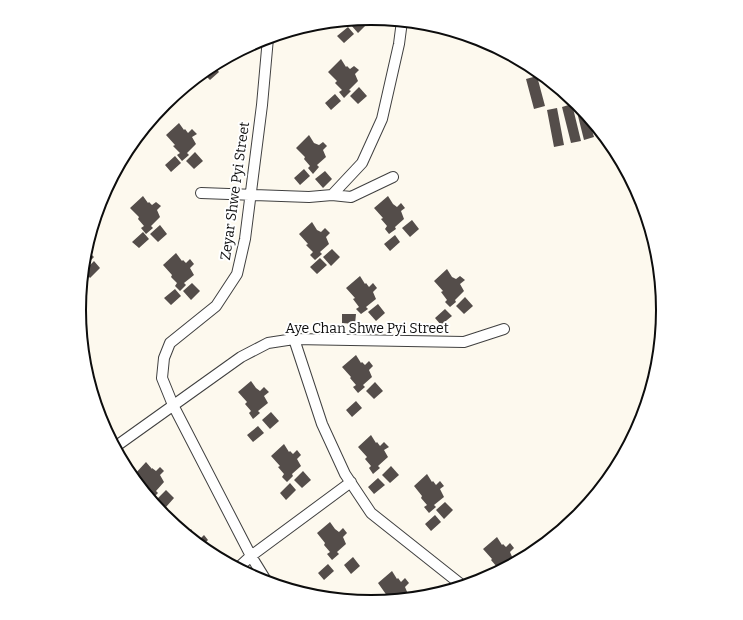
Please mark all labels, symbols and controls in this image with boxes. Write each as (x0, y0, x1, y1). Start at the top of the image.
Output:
street label: Zeyar Shwe Pyi Street (217, 121, 253, 261)
street label: Aye Chan Shwe Pyi Street (285, 320, 449, 337)

